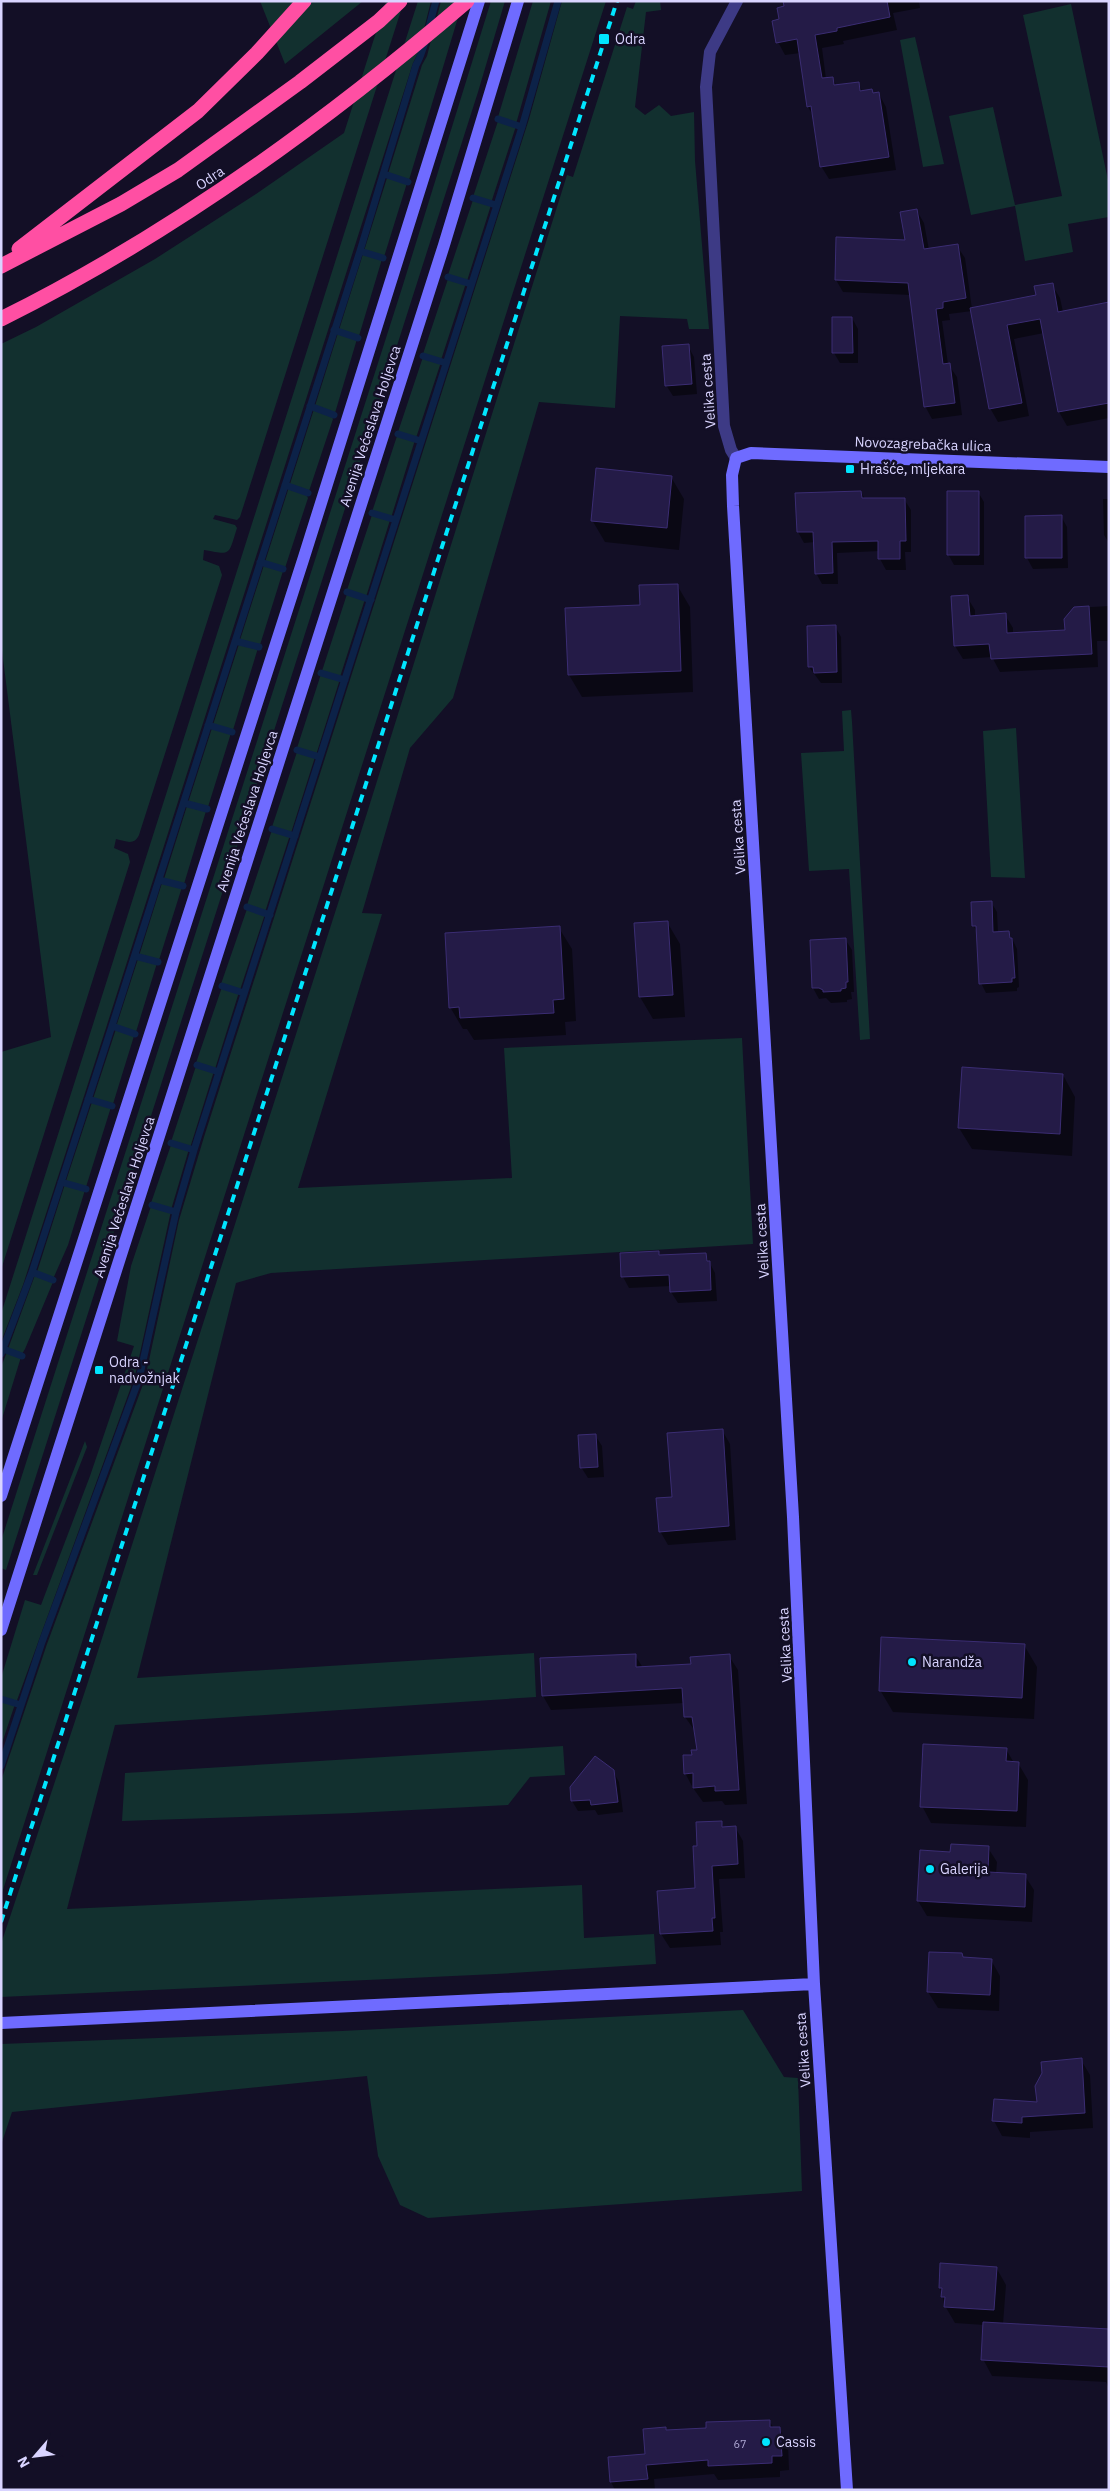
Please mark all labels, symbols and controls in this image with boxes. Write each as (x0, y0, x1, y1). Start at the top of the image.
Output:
place label: Odra (615, 30, 646, 48)
marker: Odra (597, 32, 611, 46)
street label: Odra (192, 162, 228, 194)
street label: Avenija Većeslava Holjevca (335, 342, 405, 509)
street label: Velika cesta (696, 352, 720, 429)
street label: Novozagrebačka ulica (854, 433, 992, 455)
place label: Hrašće, mljekara (860, 460, 966, 478)
marker: Hrašće, mljekara (844, 463, 856, 475)
street label: Avenija Većeslava Holjevca (212, 727, 282, 894)
street label: Velika cesta (726, 798, 750, 875)
street label: Avenija Većeslava Holjevca (89, 1113, 159, 1280)
street label: Velika cesta (751, 1203, 773, 1279)
place label: Odra - nadvožnjak (109, 1353, 181, 1387)
marker: Odra - nadvožnjak (93, 1364, 105, 1376)
street label: Velika cesta (774, 1607, 796, 1683)
place label: Narandža (922, 1653, 982, 1671)
marker: Narandža (906, 1656, 918, 1668)
place label: Galerija (940, 1860, 989, 1878)
marker: Galerija (924, 1863, 936, 1875)
street label: Velika cesta (791, 2011, 815, 2088)
north arrow (10, 2431, 60, 2481)
place label: Cassis (776, 2433, 816, 2451)
marker: Cassis (760, 2436, 772, 2448)
house number: 67 (733, 2437, 747, 2451)
text: N (13, 2453, 34, 2471)

